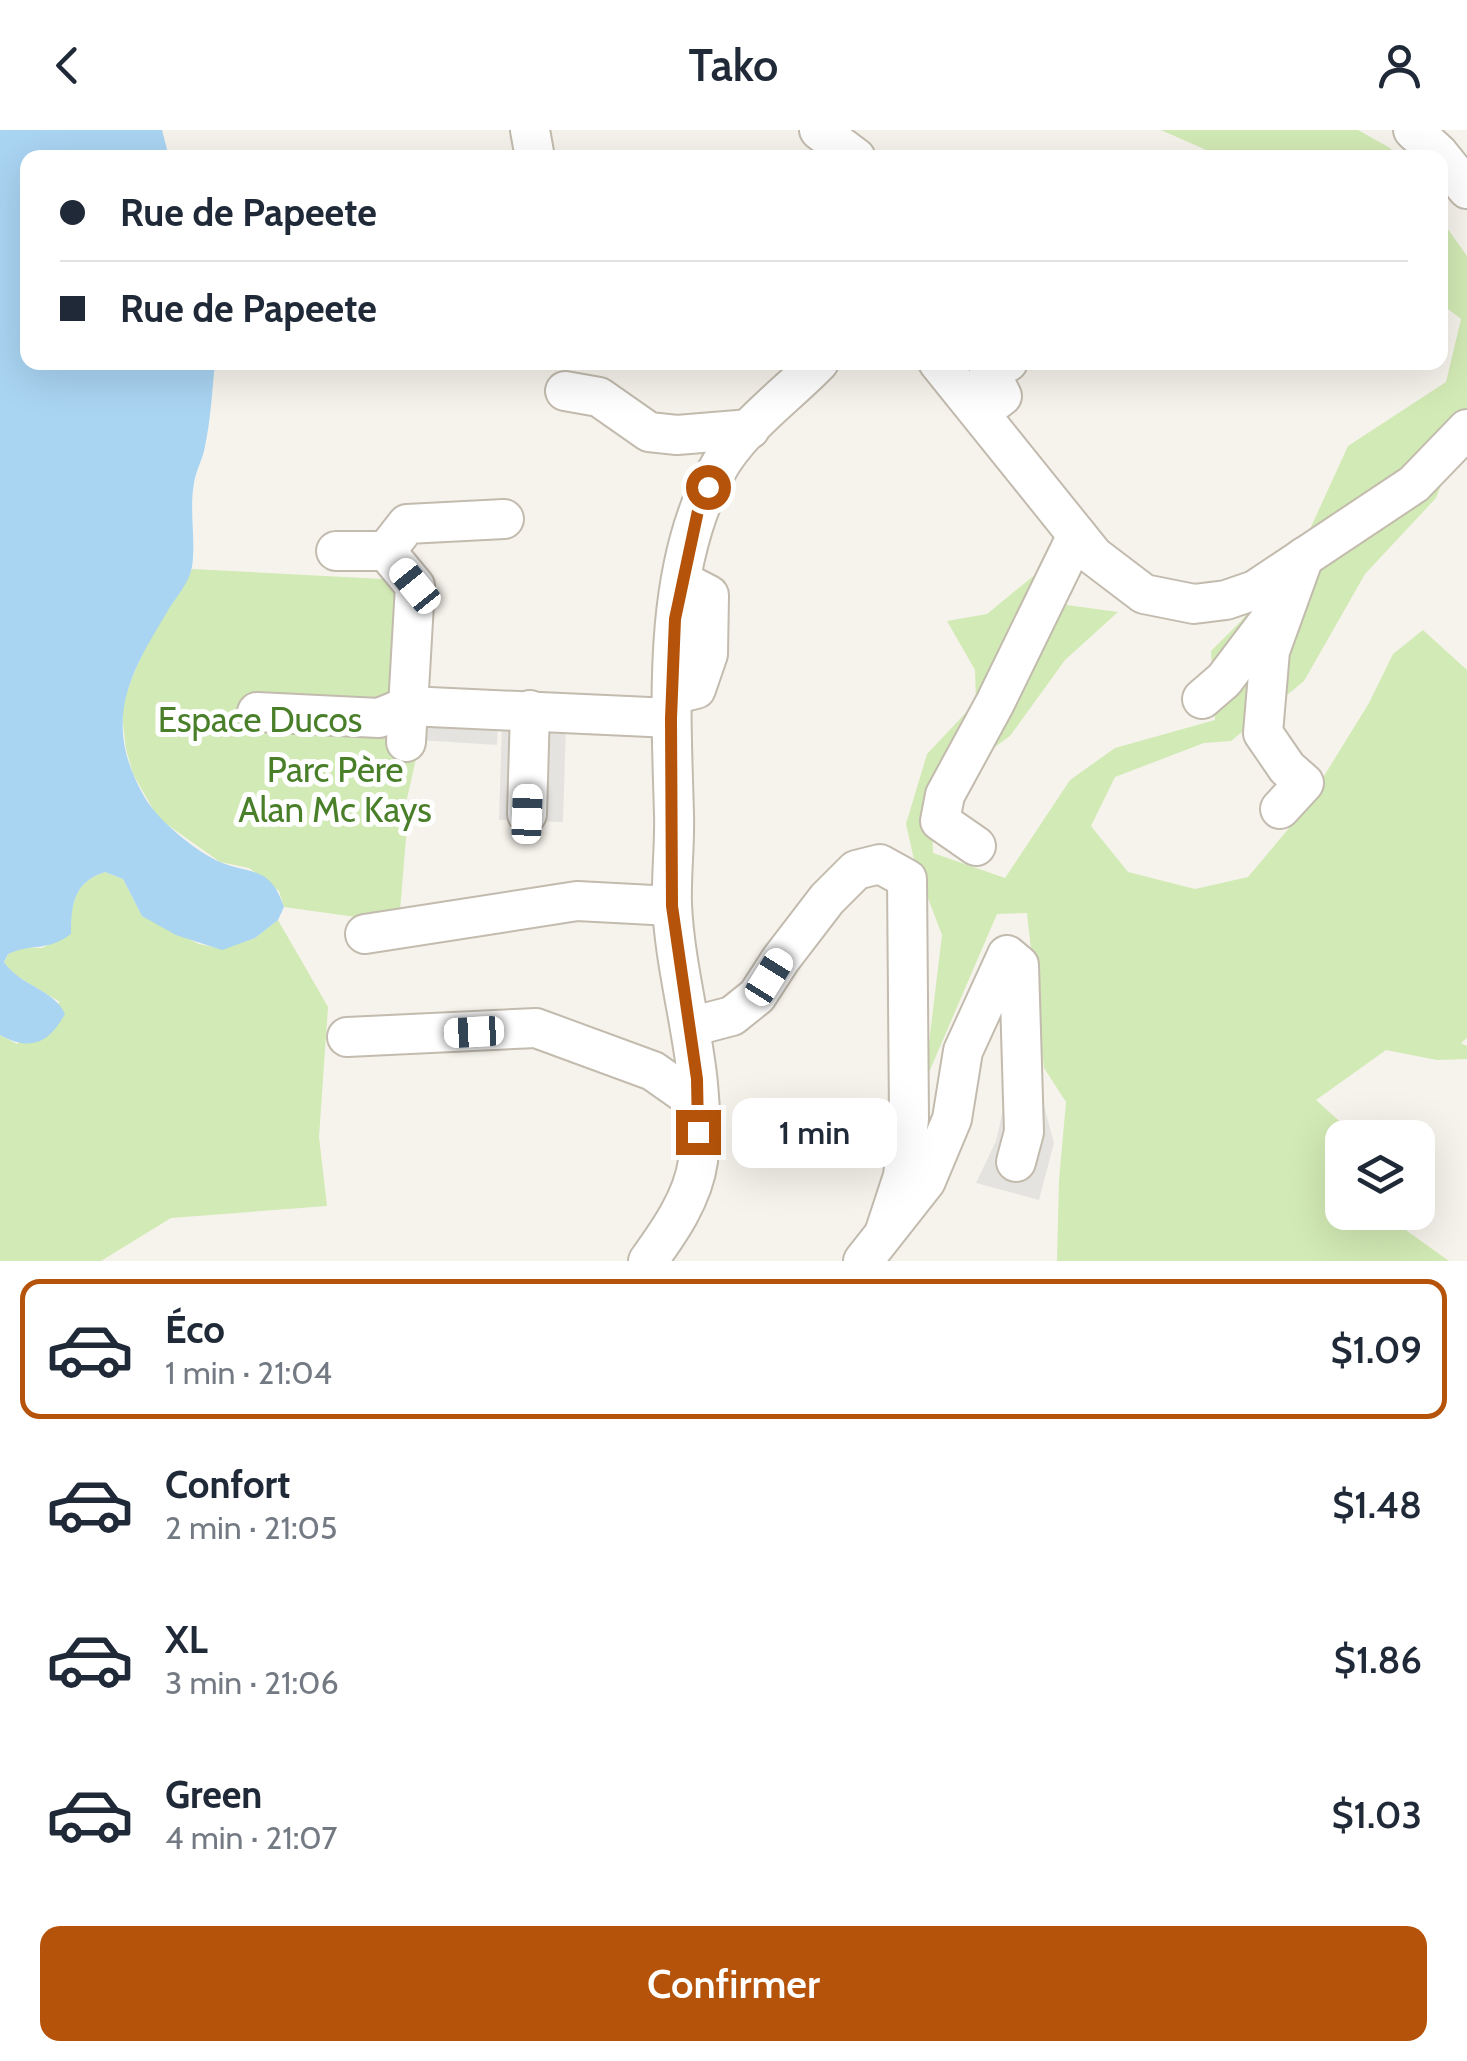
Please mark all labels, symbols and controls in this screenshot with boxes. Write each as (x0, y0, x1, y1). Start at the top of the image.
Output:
icon: back (40, 38, 95, 93)
text: Tako (689, 38, 778, 92)
icon: person (1372, 38, 1427, 93)
text: Rue de Papeete (120, 189, 377, 236)
text: Rue de Papeete (120, 285, 377, 332)
route start (686, 465, 731, 510)
car (384, 553, 446, 619)
park label: Espace Ducos (158, 698, 362, 741)
park label: Parc Père Alan Mc Kays (238, 748, 432, 831)
car (511, 783, 543, 845)
car (740, 944, 798, 1010)
car (443, 1015, 505, 1049)
callout: 1 min (733, 1097, 898, 1167)
route end (676, 1110, 721, 1155)
text: 1 min (779, 1113, 850, 1152)
map controls (1325, 1120, 1435, 1230)
button: layers (1325, 1120, 1435, 1230)
icon: car (45, 1304, 135, 1394)
text: Éco (165, 1306, 225, 1353)
text: $1.09 (1331, 1326, 1422, 1373)
text: 1 min · 21:04 (165, 1353, 332, 1392)
icon: car (45, 1459, 135, 1549)
text: Confort (165, 1461, 290, 1508)
text: $1.48 (1332, 1481, 1422, 1528)
text: 2 min · 21:05 (165, 1508, 337, 1547)
icon: car (45, 1614, 135, 1704)
text: XL (165, 1616, 208, 1663)
text: $1.86 (1334, 1636, 1422, 1683)
text: 3 min · 21:06 (165, 1663, 339, 1702)
icon: car (45, 1769, 135, 1859)
text: Green (165, 1771, 262, 1818)
text: $1.03 (1331, 1791, 1422, 1838)
text: 4 min · 21:07 (165, 1818, 337, 1857)
button: Confirmer (40, 1926, 1427, 2041)

